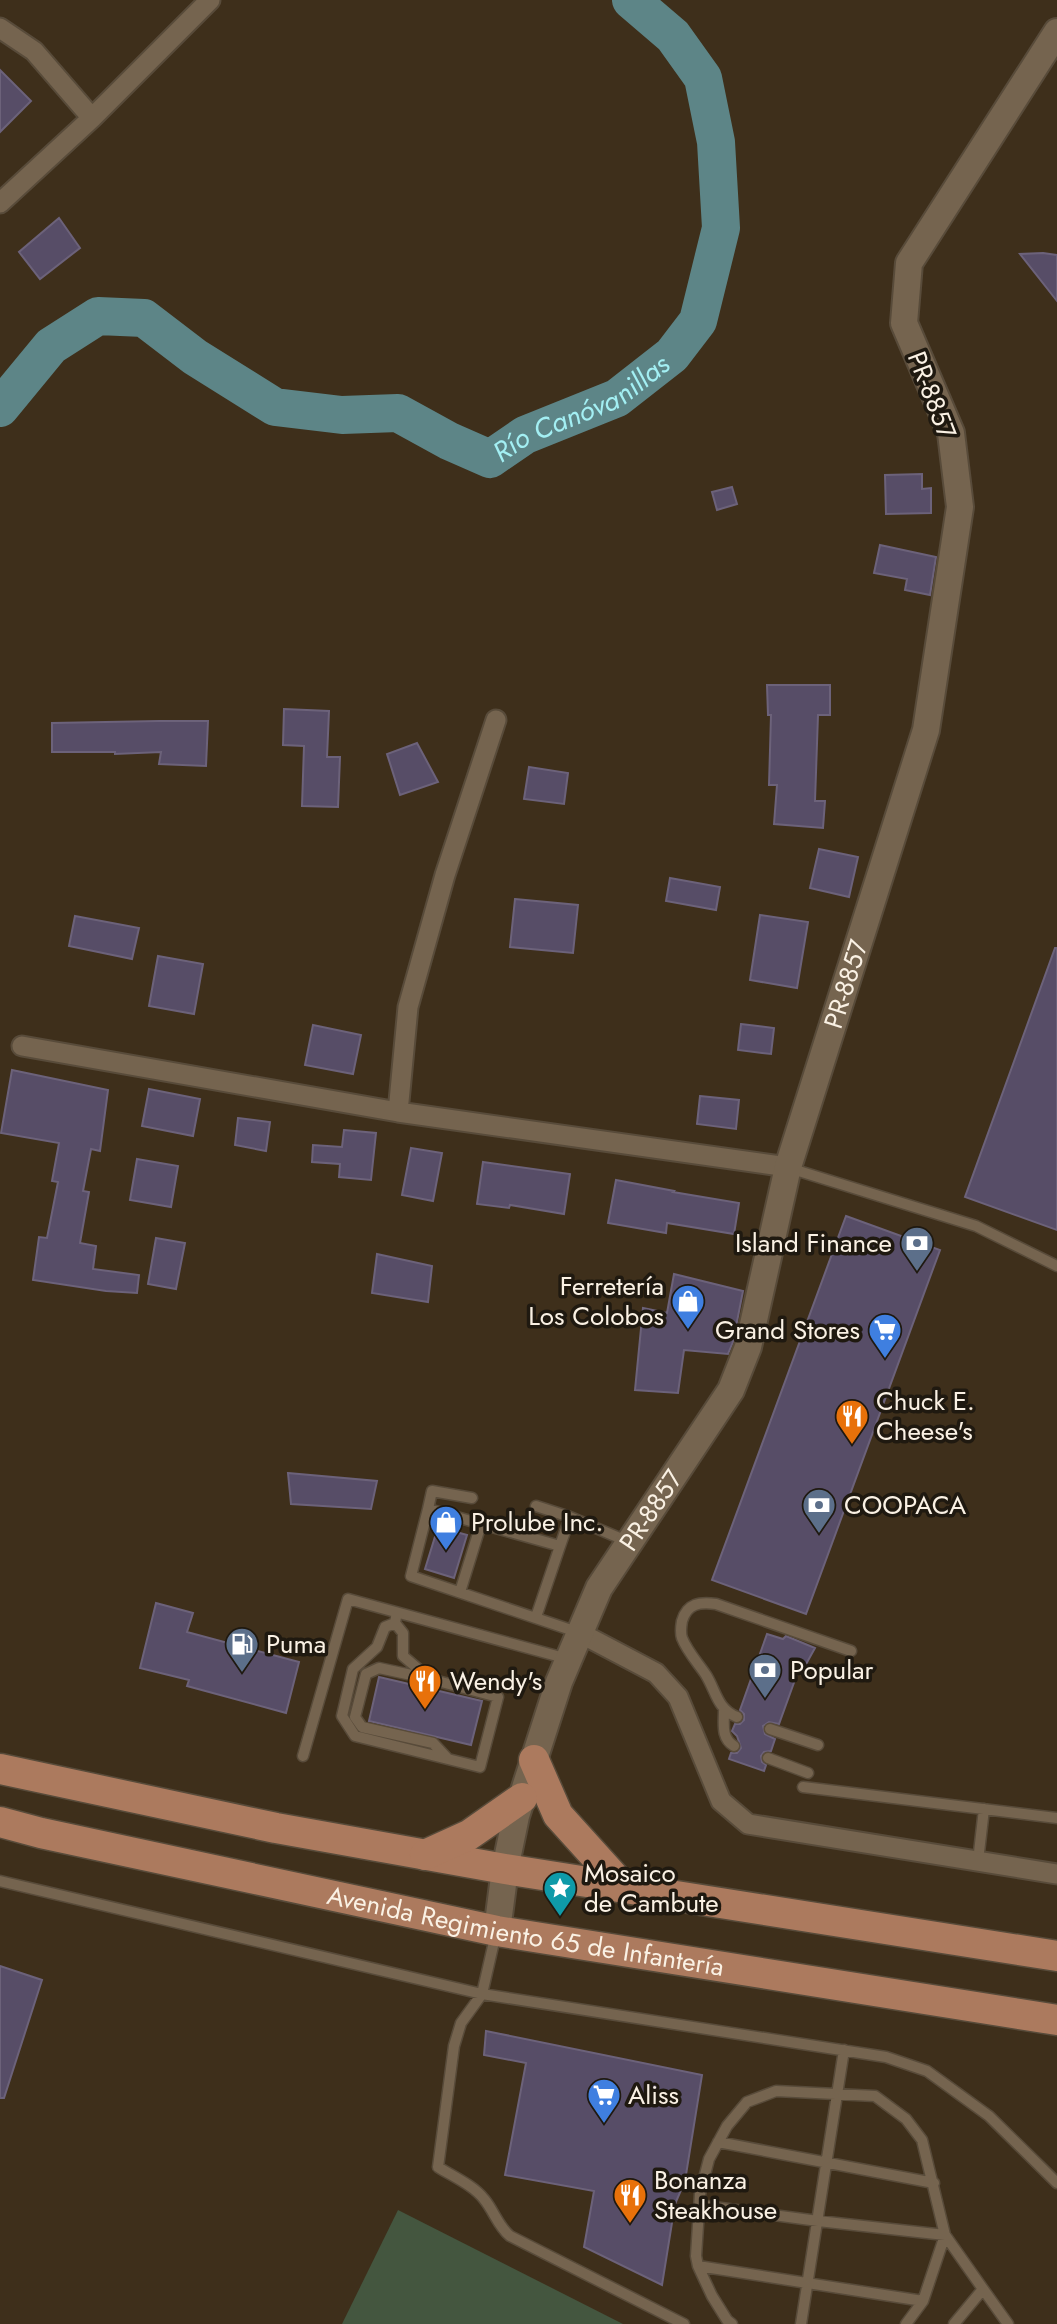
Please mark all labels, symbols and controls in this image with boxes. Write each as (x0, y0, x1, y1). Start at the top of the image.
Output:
water label: Río Canóvanillas (484, 343, 679, 472)
street label: PR-8857 (898, 346, 966, 445)
street label: PR-8857 (814, 935, 878, 1033)
place label: Island Finance (735, 1224, 892, 1262)
bank icon: Island Finance (898, 1224, 936, 1273)
place label: Ferretería Los Colobos (528, 1267, 664, 1335)
shop icon: Ferretería Los Colobos (669, 1282, 707, 1331)
place label: Grand Stores (715, 1311, 860, 1349)
supermarket icon: Grand Stores (866, 1311, 904, 1360)
place label: Chuck E. Cheese's (876, 1382, 975, 1450)
restaurant icon: Chuck E. Cheese's (833, 1397, 871, 1446)
street label: PR-8857 (610, 1462, 692, 1559)
bank icon: COOPACA (800, 1486, 838, 1535)
place label: COOPACA (844, 1486, 967, 1524)
shop icon: Prolube Inc. (427, 1503, 465, 1552)
place label: Prolube Inc. (471, 1503, 603, 1541)
fuel station icon: Puma (223, 1625, 261, 1674)
place label: Puma (266, 1625, 326, 1663)
bank icon: Popular (746, 1651, 784, 1700)
place label: Popular (790, 1651, 874, 1689)
restaurant icon: Wendy's (406, 1662, 444, 1711)
place label: Wendy's (450, 1662, 542, 1700)
place label: Mosaico de Cambute (584, 1854, 719, 1922)
place icon: Mosaico de Cambute (541, 1869, 579, 1918)
street label: Avenida Regimiento 65 de Infantería (324, 1876, 727, 1986)
supermarket icon: Aliss (585, 2076, 623, 2125)
place label: Aliss (628, 2076, 679, 2114)
place label: Bonanza Steakhouse (654, 2161, 777, 2229)
restaurant icon: Bonanza Steakhouse (611, 2176, 649, 2225)

